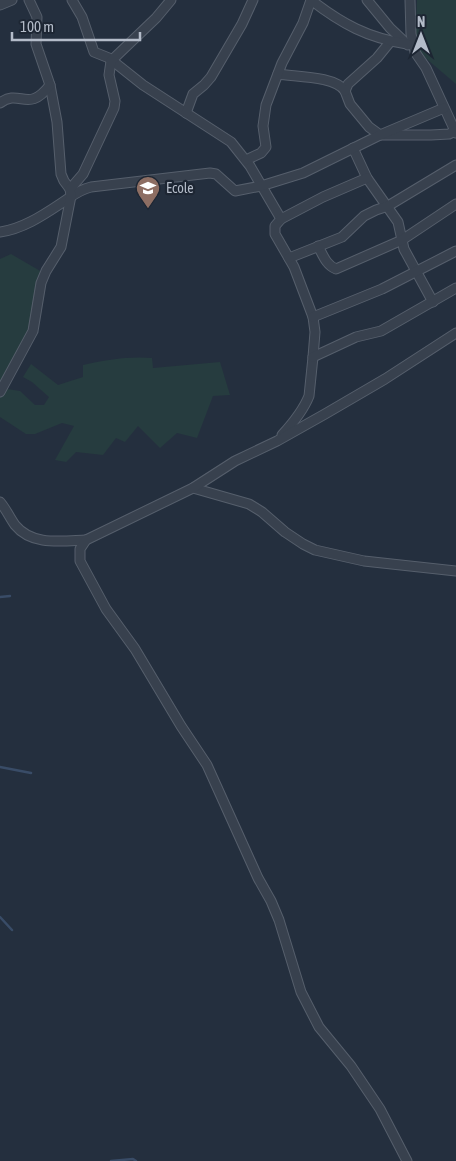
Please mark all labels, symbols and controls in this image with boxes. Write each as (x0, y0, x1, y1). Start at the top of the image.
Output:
scale bar (12, 10, 140, 42)
north arrow (396, 10, 446, 60)
text: N (417, 14, 425, 30)
text: 100 m (20, 18, 54, 35)
school or university icon: Ecole (135, 175, 161, 209)
place label: Ecole (166, 180, 194, 196)

